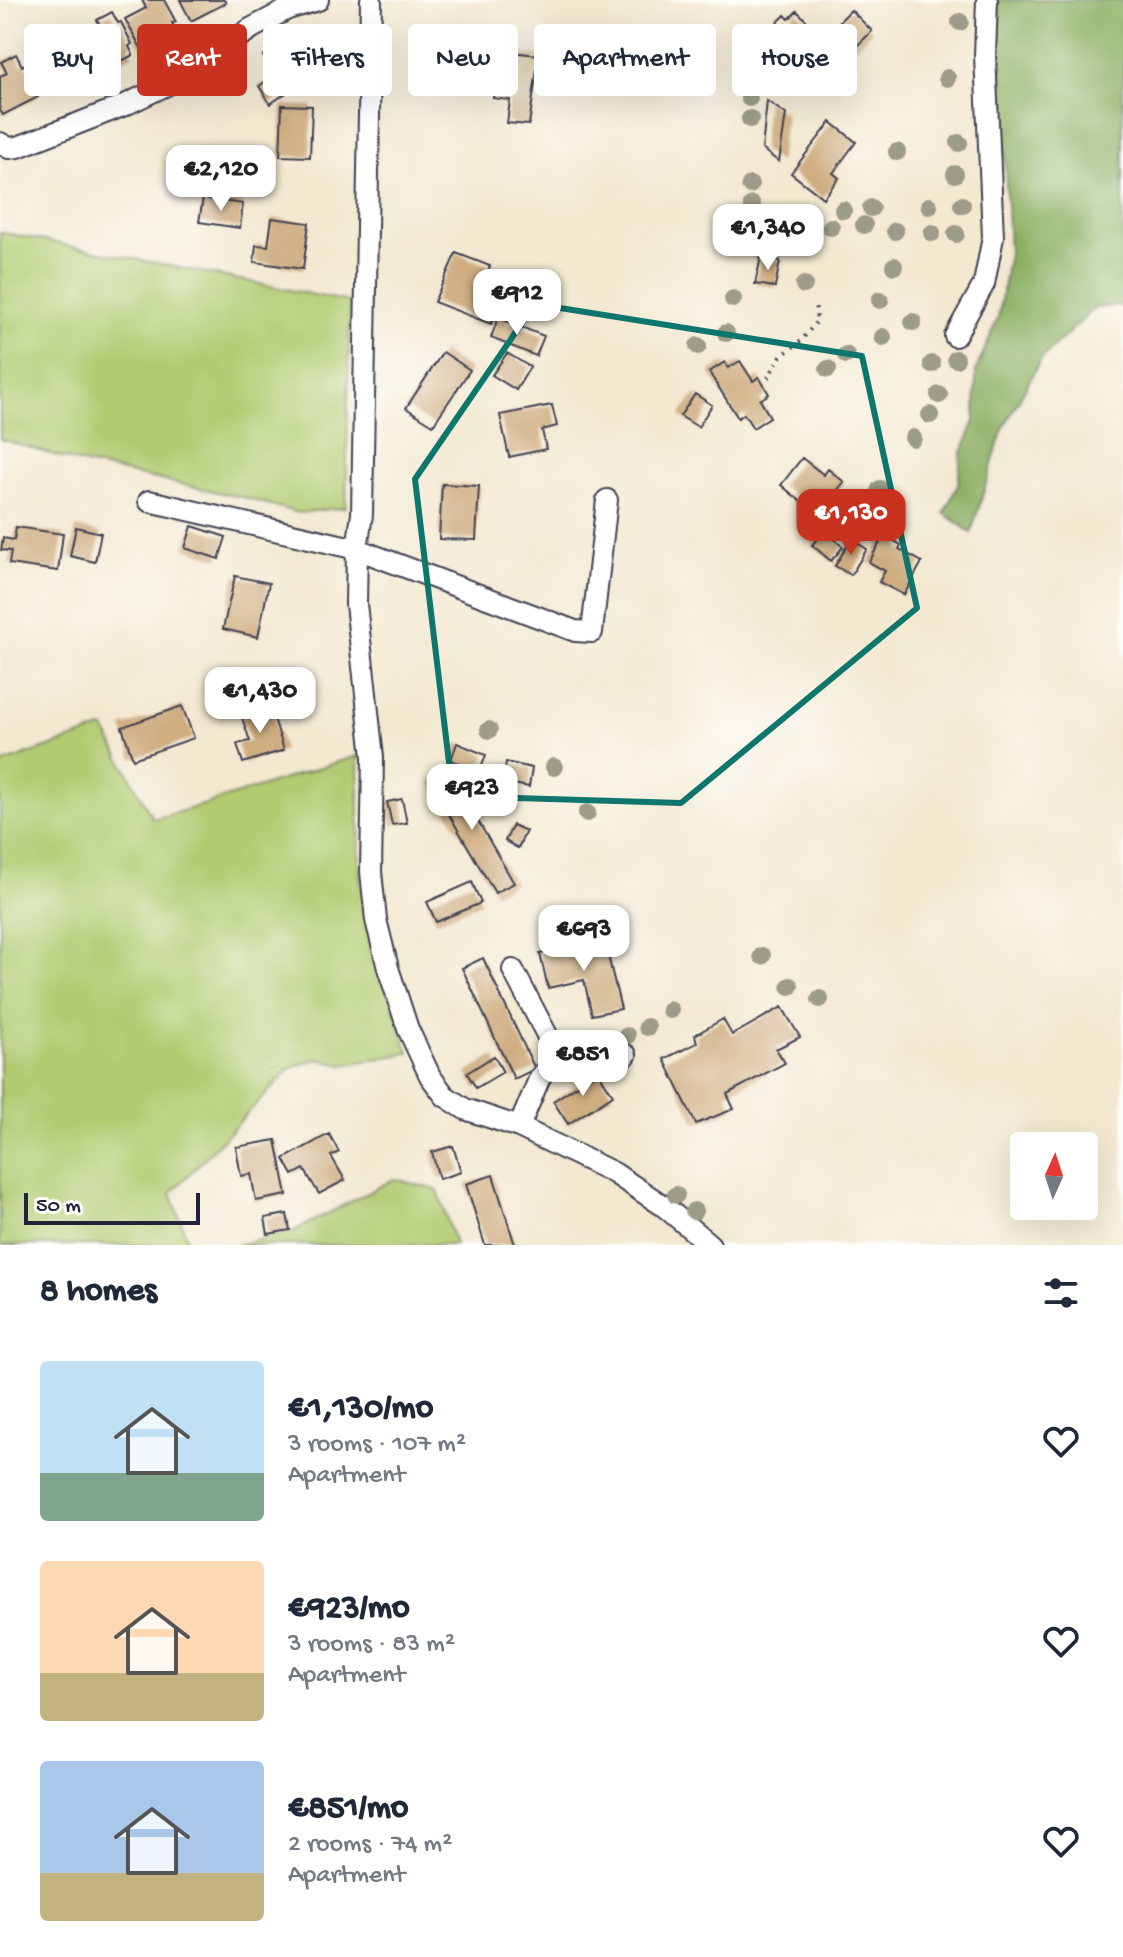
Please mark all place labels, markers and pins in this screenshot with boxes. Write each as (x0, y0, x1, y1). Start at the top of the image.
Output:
pin: €2,120 (156, 145, 286, 213)
pin: €1,340 (703, 204, 833, 272)
pin: €912 (470, 269, 564, 337)
pin: €1,130 (786, 489, 916, 557)
pin: €1,430 (195, 667, 325, 735)
pin: €923 (425, 764, 519, 832)
pin: €693 (537, 905, 631, 973)
pin: €851 (536, 1030, 630, 1098)

